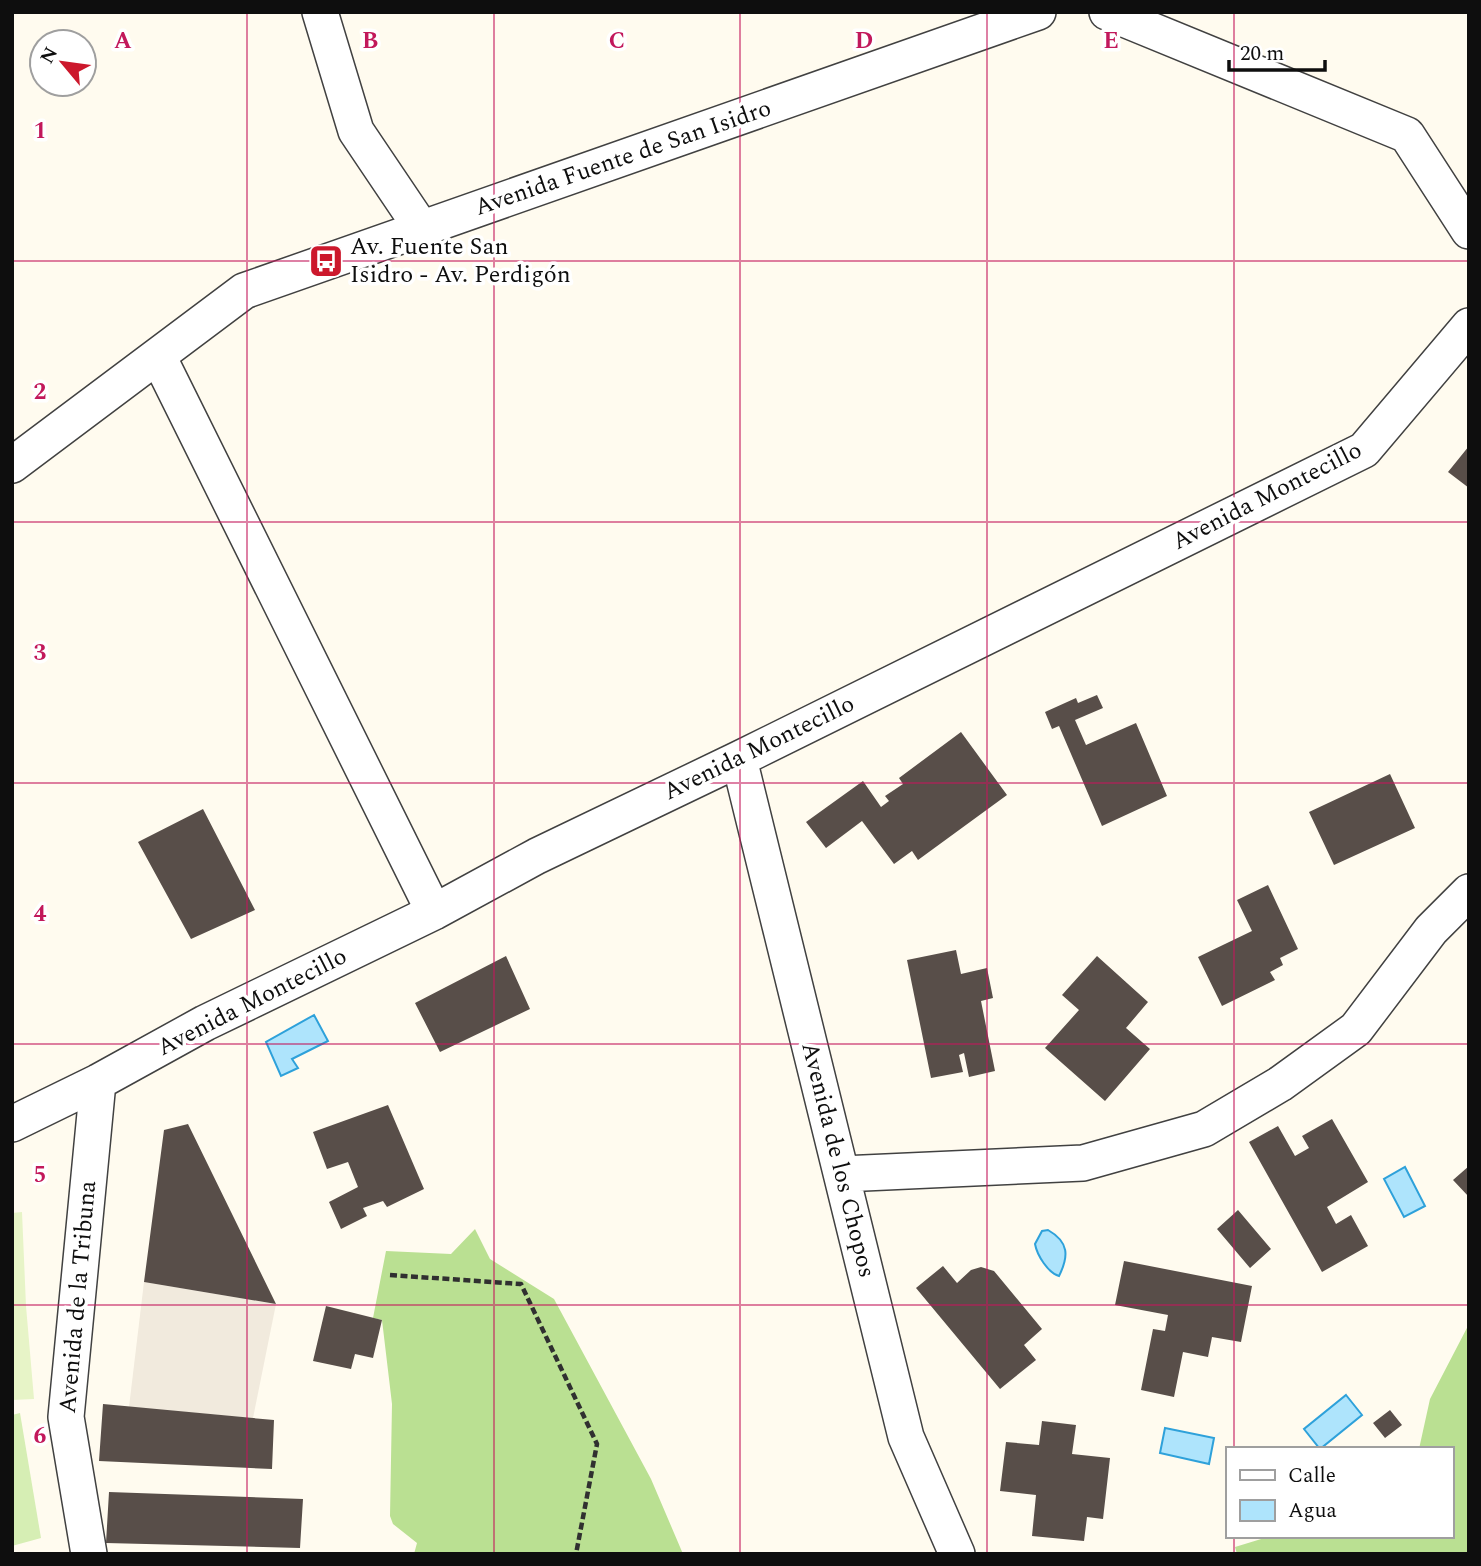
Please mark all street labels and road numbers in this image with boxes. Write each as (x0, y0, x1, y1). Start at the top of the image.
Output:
street label: Avenida Fuente de San Isidro (470, 90, 776, 226)
street label: Avenida Montecillo (1166, 433, 1368, 559)
street label: Avenida Montecillo (657, 686, 861, 810)
street label: Avenida Montecillo (151, 939, 353, 1065)
street label: Avenida de los Chopos (791, 1038, 885, 1282)
street label: Avenida de la Tribuna (50, 1179, 106, 1415)

